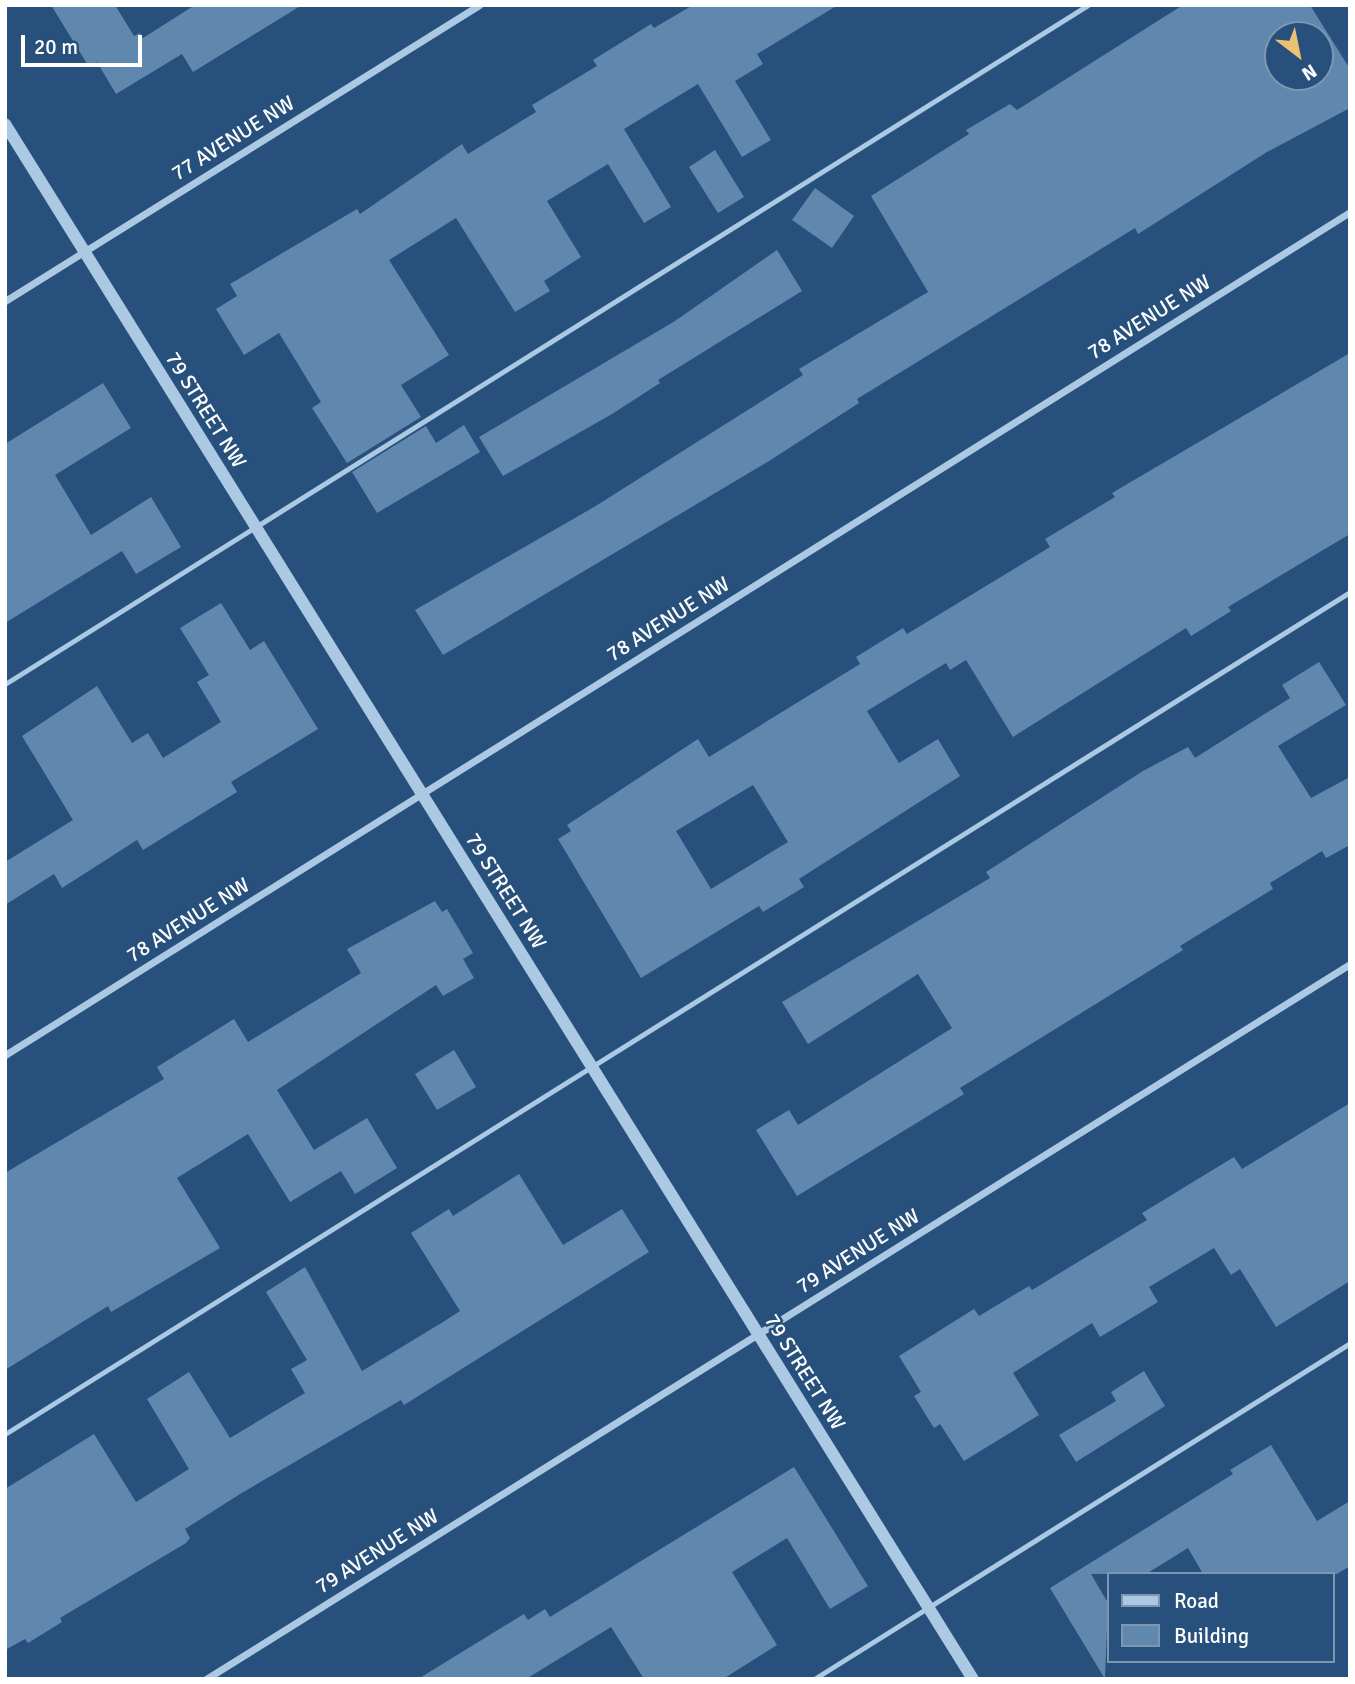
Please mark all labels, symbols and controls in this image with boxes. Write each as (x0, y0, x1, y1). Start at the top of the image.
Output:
scale bar (24, 21, 145, 65)
north arrow (1264, 21, 1334, 91)
text: 20 m (34, 34, 78, 60)
text: N (1297, 58, 1321, 86)
street label: 77 AVENUE NW (167, 90, 299, 186)
street label: 78 AVENUE NW (1083, 269, 1215, 365)
street label: 79 STREET NW (160, 347, 252, 473)
street label: 78 AVENUE NW (602, 571, 734, 667)
street label: 79 STREET NW (460, 828, 552, 954)
street label: 78 AVENUE NW (122, 872, 254, 968)
street label: 79 AVENUE NW (792, 1203, 924, 1299)
street label: 79 STREET NW (759, 1309, 851, 1435)
street label: 79 AVENUE NW (311, 1503, 443, 1599)
legend (1106, 1572, 1334, 1663)
text: Road (1174, 1588, 1219, 1614)
text: Building (1174, 1623, 1249, 1649)

